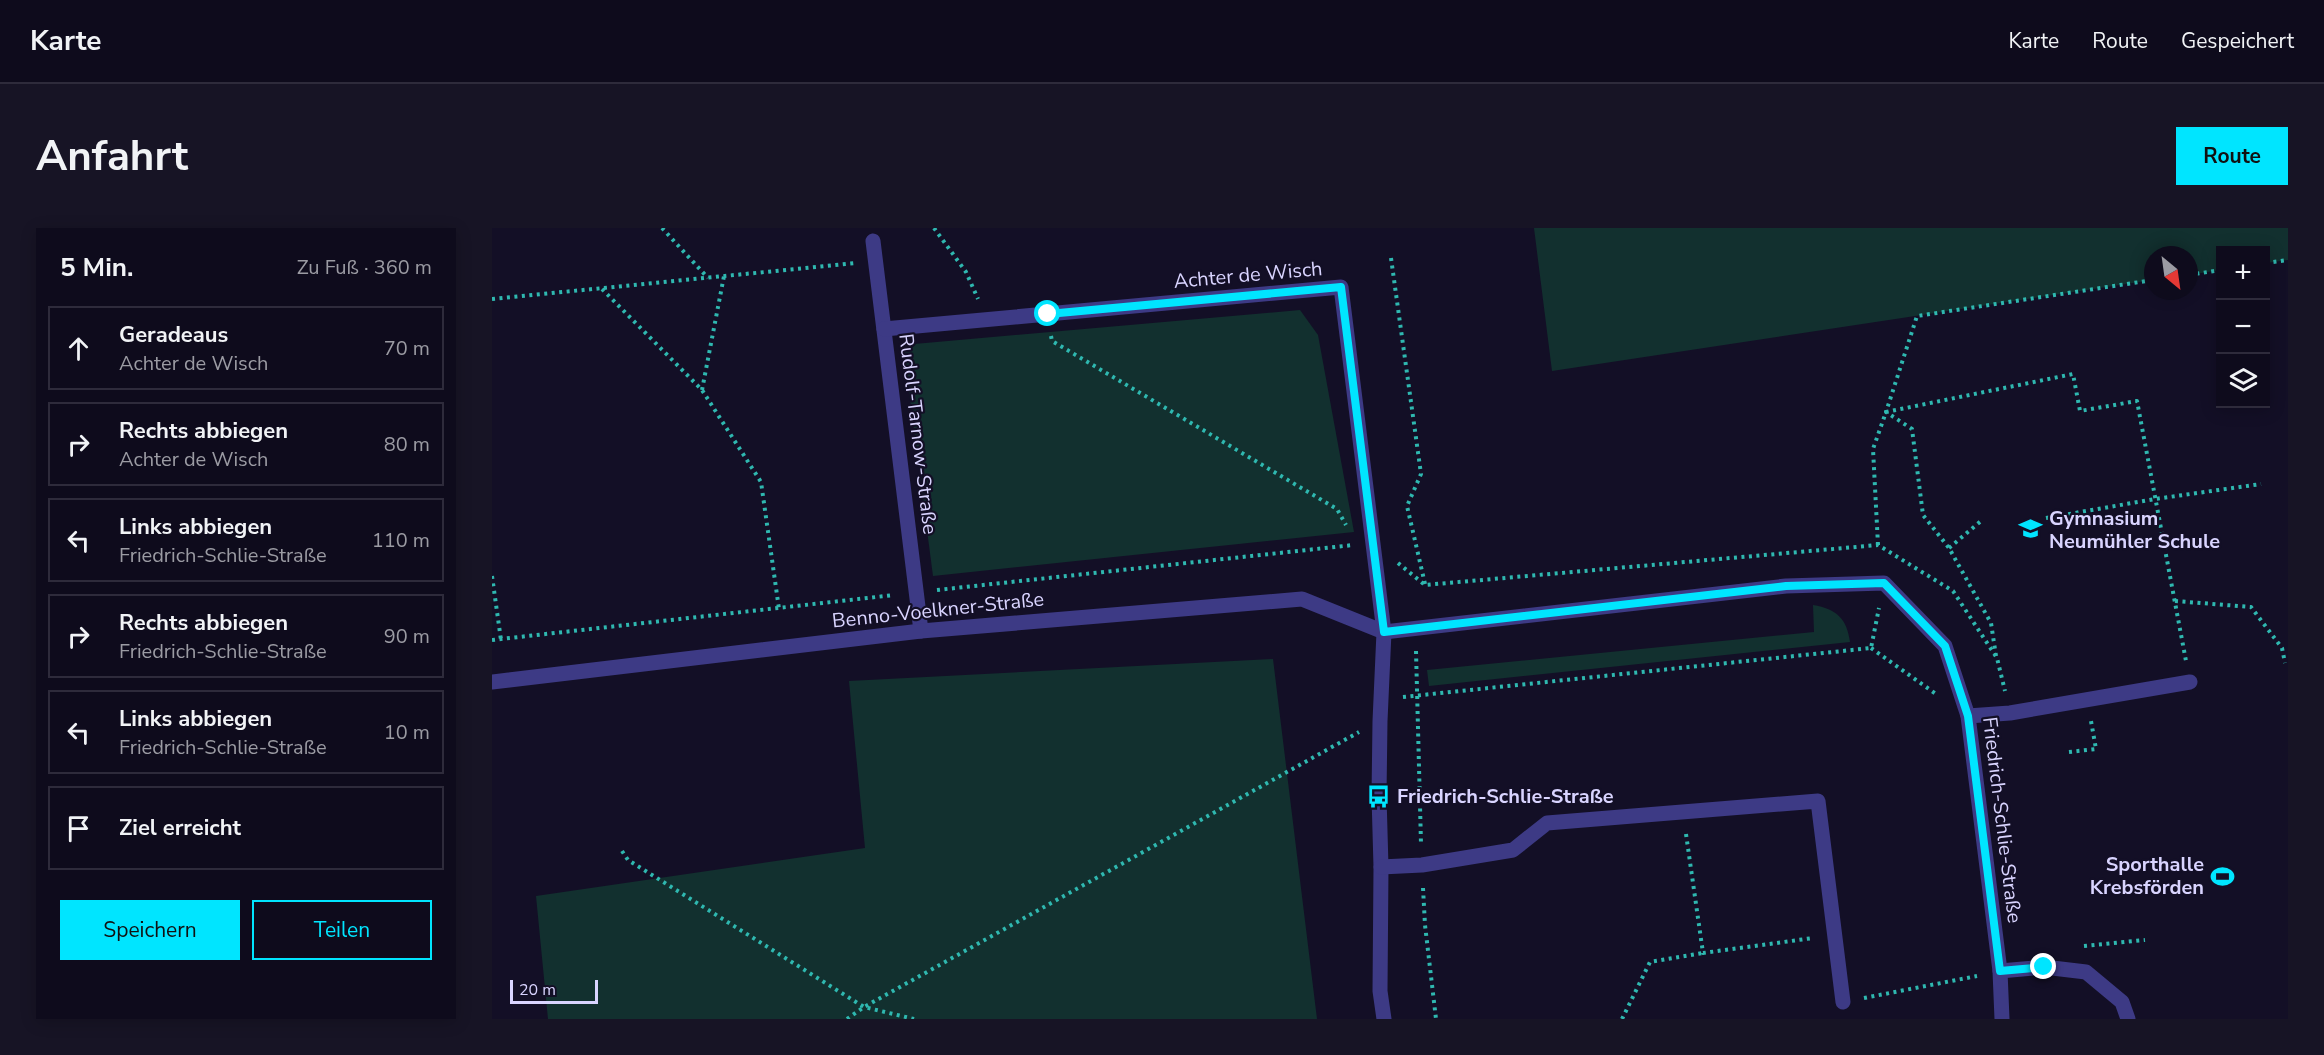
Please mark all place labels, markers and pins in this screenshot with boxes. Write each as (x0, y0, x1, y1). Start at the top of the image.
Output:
place label: Gymnasium Neumühler Schule (2049, 505, 2220, 555)
school or university icon: Gymnasium Neumühler Schule (2018, 516, 2044, 542)
bus stop icon: Friedrich-Schlie-Straße (1366, 783, 1392, 809)
place label: Friedrich-Schlie-Straße (1397, 783, 1614, 810)
place label: Sporthalle Krebsförden (2090, 851, 2204, 901)
sports icon: Sporthalle Krebsförden (2209, 863, 2235, 889)

